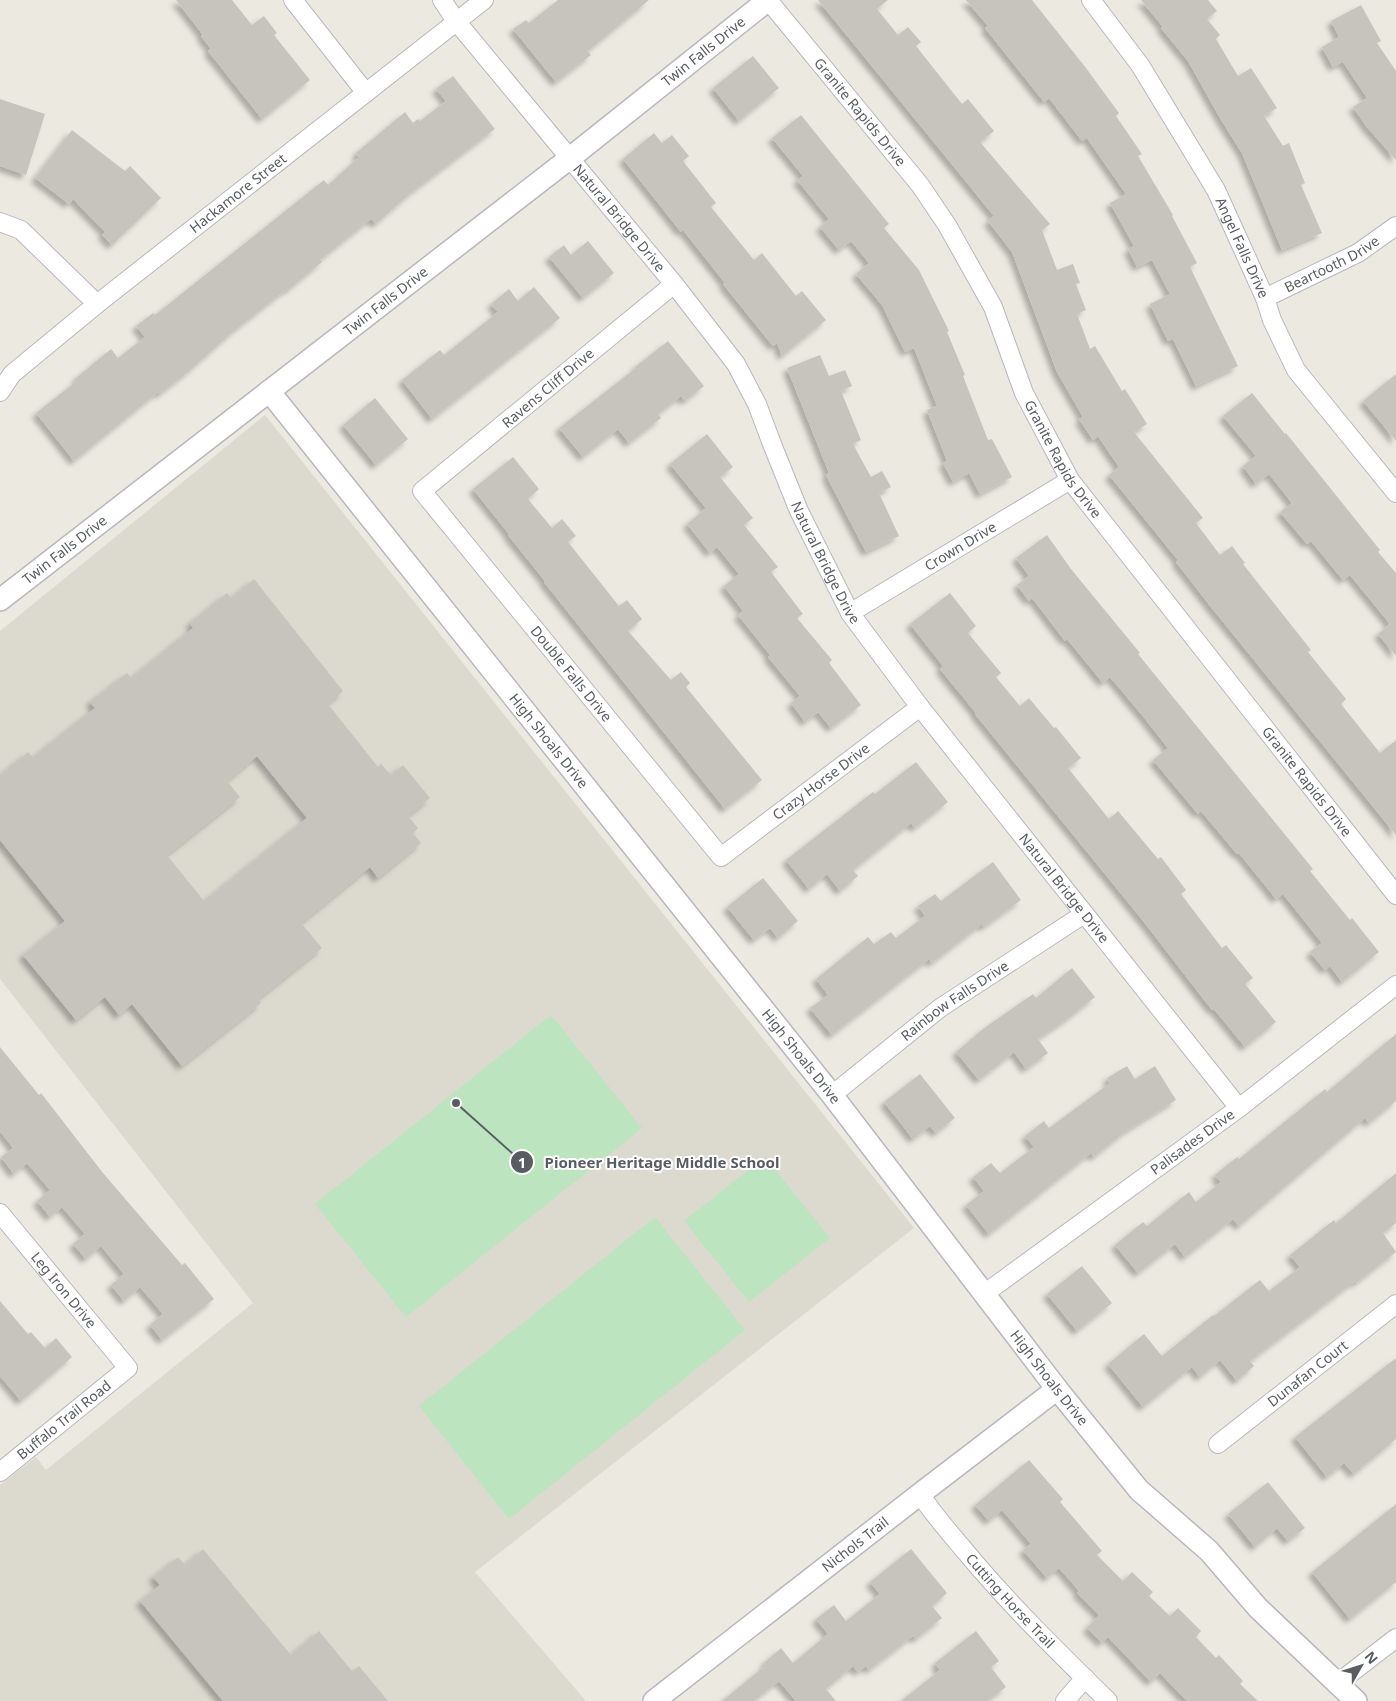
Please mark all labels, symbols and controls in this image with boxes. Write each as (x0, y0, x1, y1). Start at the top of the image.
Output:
street label: Twin Falls Drive (657, 12, 749, 90)
street label: Granite Rapids Drive (810, 54, 911, 170)
street label: Hackamore Street (185, 149, 290, 237)
street label: Natural Bridge Drive (569, 160, 670, 276)
street label: Angel Falls Drive (1211, 194, 1274, 301)
street label: Beartooth Drive (1281, 231, 1383, 296)
street label: Twin Falls Drive (339, 262, 431, 339)
street label: Ravens Cliff Drive (498, 343, 598, 432)
street label: Granite Rapids Drive (1020, 397, 1106, 522)
street label: Natural Bridge Drive (787, 498, 865, 627)
street label: Twin Falls Drive (18, 511, 111, 588)
street label: Crown Drive (921, 517, 1000, 575)
street label: Double Falls Drive (527, 621, 617, 725)
street label: High Shoals Drive (505, 689, 593, 792)
street label: Granite Rapids Drive (1258, 722, 1356, 840)
street label: Crazy Horse Drive (768, 738, 873, 824)
street label: Natural Bridge Drive (1015, 829, 1114, 947)
street label: Rainbow Falls Drive (897, 956, 1012, 1045)
street label: High Shoals Drive (758, 1005, 845, 1107)
street label: Palisades Drive (1146, 1104, 1238, 1179)
callout: Pioneer Heritage Middle School (510, 1147, 790, 1177)
text: 1 (518, 1152, 526, 1172)
text: Pioneer Heritage Middle School (545, 1152, 779, 1172)
street label: Leg Iron Drive (27, 1248, 101, 1332)
street label: High Shoals Drive (1006, 1326, 1093, 1429)
street label: Dunafan Court (1263, 1336, 1351, 1411)
street label: Buffalo Trail Road (13, 1376, 115, 1463)
street label: Nichols Trail (818, 1512, 892, 1576)
street label: Cutting Horse Trail (962, 1549, 1059, 1652)
north arrow (1336, 1641, 1386, 1691)
text: N (1361, 1647, 1382, 1668)

